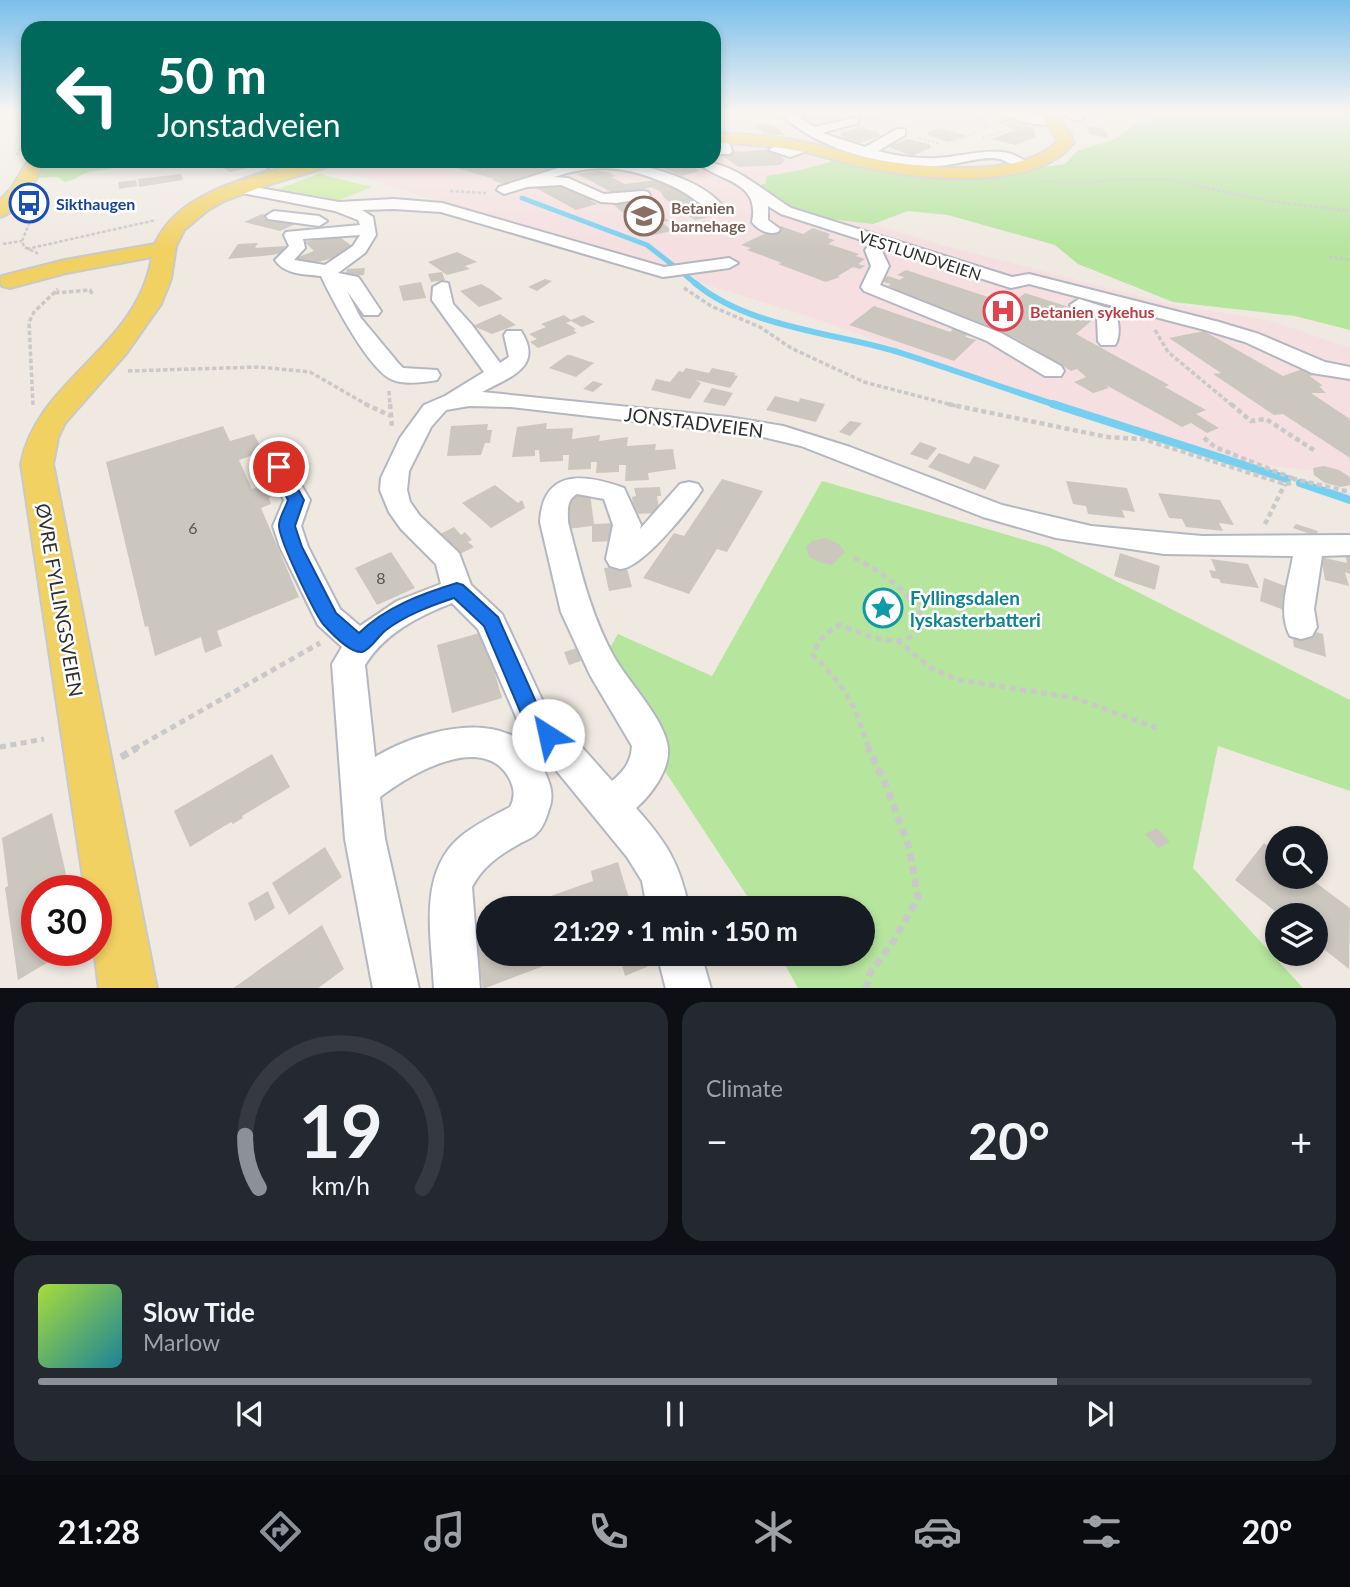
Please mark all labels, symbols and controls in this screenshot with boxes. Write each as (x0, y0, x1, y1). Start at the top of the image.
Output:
text: 50 m (157, 46, 267, 104)
icon: left (42, 49, 133, 140)
text: Jonstadveien (157, 105, 341, 144)
bus stop icon: Sikthaugen (8, 182, 50, 224)
place label: Sikthaugen (56, 194, 135, 213)
school or university icon: Betanien barnehage (623, 195, 665, 237)
place label: Betanien barnehage (671, 198, 746, 235)
street label: VESTLUNDVEIEN (856, 226, 984, 284)
hospital icon: Betanien sykehus (982, 290, 1024, 332)
place label: Betanien sykehus (1030, 302, 1155, 321)
street label: JONSTADVEIEN (623, 402, 765, 442)
pin (249, 437, 309, 497)
icon: arrive (260, 448, 298, 486)
street label: ØVRE FYLLINGSVEIEN (32, 502, 88, 698)
house number: 6 (188, 518, 198, 537)
house number: 8 (376, 568, 386, 587)
place label: Fyllingsdalen lyskasterbatteri (910, 586, 1041, 631)
place icon: Fyllingsdalen lyskasterbatteri (862, 587, 904, 629)
position arrow (511, 698, 585, 772)
map controls (1265, 826, 1328, 966)
button: search (1265, 826, 1328, 889)
speed limit sign: 30 (21, 875, 112, 966)
button: layers (1265, 903, 1328, 966)
text: 21:29 · 1 min · 150 m (553, 915, 798, 947)
text: Climate (706, 1074, 783, 1102)
text: 19 (299, 1086, 383, 1174)
text: 20° (968, 1109, 1050, 1171)
text: − (706, 1118, 728, 1164)
text: + (1290, 1118, 1312, 1164)
text: km/h (312, 1169, 370, 1199)
text: Slow Tide (143, 1296, 255, 1328)
text: Marlow (143, 1328, 220, 1356)
icon: previous (231, 1395, 269, 1433)
icon: pause (656, 1395, 694, 1433)
icon: next (1081, 1395, 1119, 1433)
icon: directions (256, 1507, 305, 1556)
icon: music (420, 1507, 469, 1556)
icon: phone (584, 1507, 633, 1556)
icon: climate (749, 1507, 798, 1556)
icon: car (913, 1507, 962, 1556)
icon: filters (1077, 1507, 1126, 1556)
text: 21:28 (58, 1512, 140, 1551)
text: 20° (1242, 1512, 1292, 1551)

